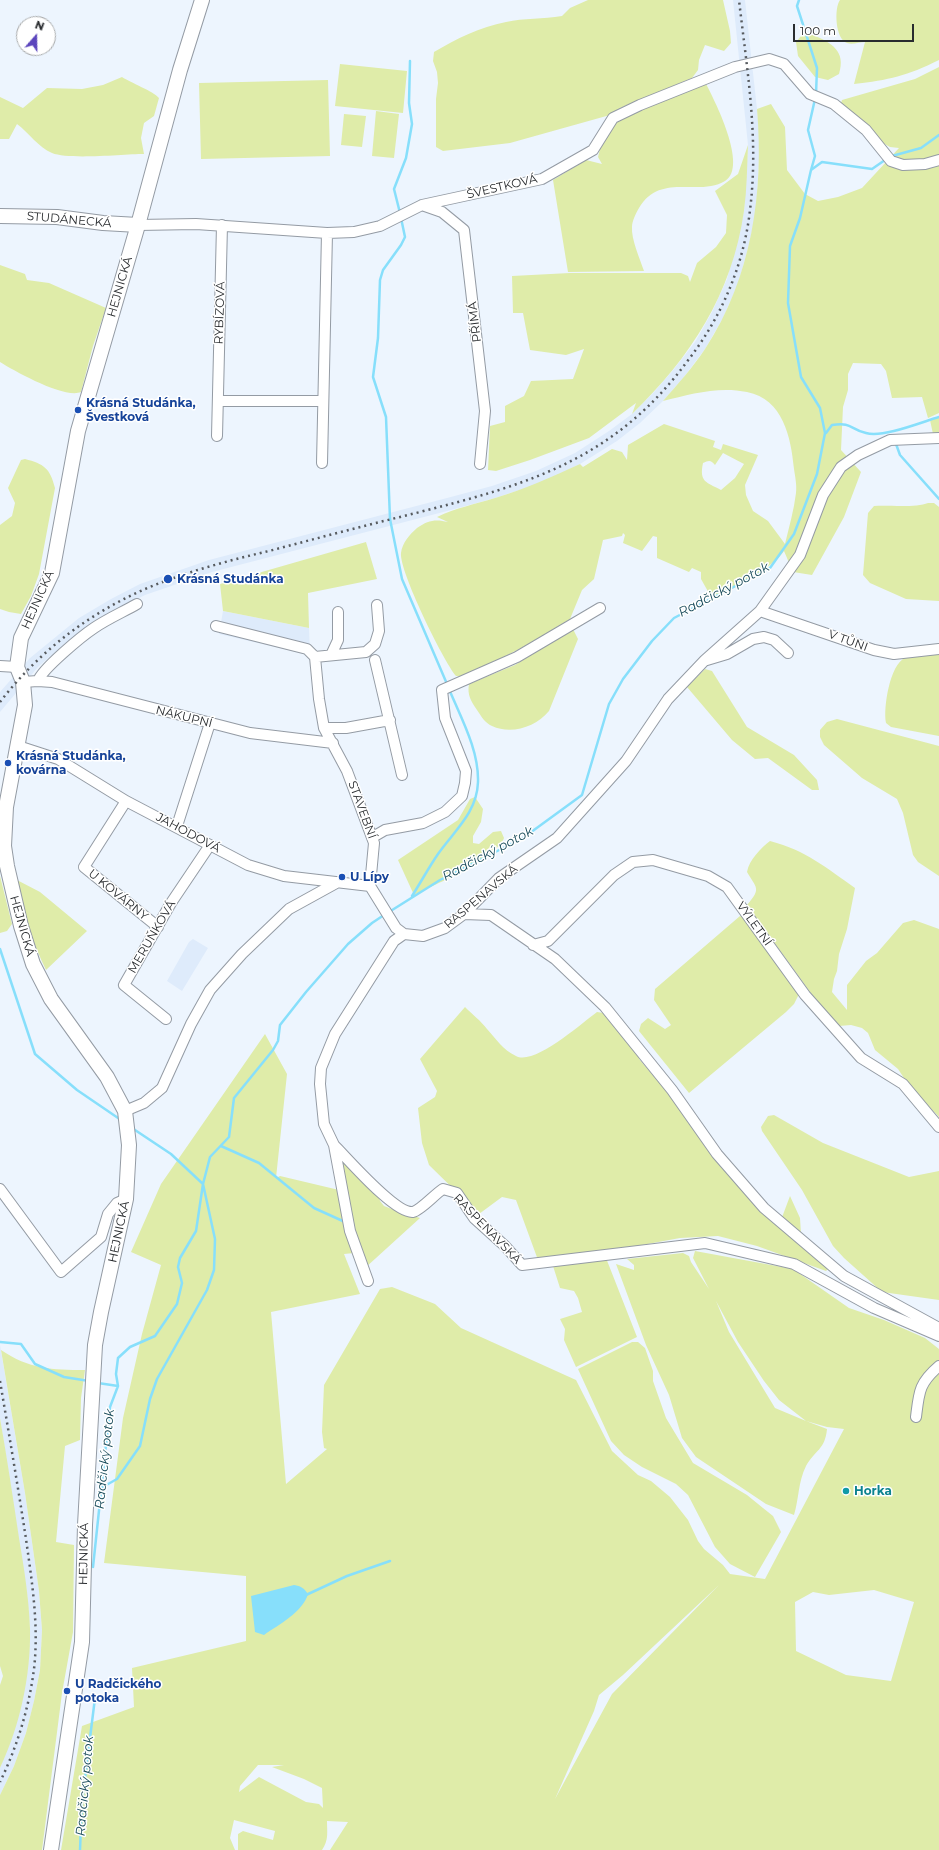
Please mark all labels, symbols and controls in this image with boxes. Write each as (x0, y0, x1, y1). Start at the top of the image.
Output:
north arrow (16, 16, 56, 56)
scale bar (795, 16, 916, 42)
text: N (33, 18, 46, 34)
text: 100 m (800, 23, 836, 38)
street label: ŠVESTKOVÁ (465, 172, 539, 202)
street label: STUDÁNECKÁ (26, 209, 112, 231)
street label: HEJNICKÁ (104, 255, 136, 319)
street label: RYBÍZOVÁ (212, 281, 228, 345)
street label: PŘÍMÁ (465, 301, 485, 343)
place label: Krásná Studánka, Švestková (86, 396, 196, 424)
marker: Krásná Studánka, Švestková (73, 405, 83, 415)
water label: Radčický potok (676, 559, 772, 621)
street label: HEJNICKÁ (19, 569, 57, 631)
place label: Krásná Studánka (177, 572, 284, 586)
marker: Krásná Studánka (162, 573, 174, 585)
street label: V TŮNI (826, 627, 870, 655)
street label: NÁKUPNÍ (154, 703, 214, 731)
place label: Krásná Studánka, kovárna (16, 749, 126, 777)
marker: Krásná Studánka, kovárna (3, 758, 13, 768)
street label: STAVEBNÍ (345, 779, 379, 841)
street label: JAHODOVÁ (153, 810, 223, 856)
water label: Radčický potok (440, 823, 536, 885)
street label: RASPENAVSKÁ (441, 862, 521, 932)
street label: U KOVÁRNY (85, 866, 151, 924)
place label: U Lípy (350, 870, 389, 884)
marker: U Lípy (337, 872, 347, 882)
street label: HEJNICKÁ (6, 894, 38, 958)
street label: MERUŇKOVÁ (125, 898, 179, 976)
street label: VÝLETNÍ (733, 899, 775, 949)
street label: RASPENAVSKÁ (450, 1191, 524, 1267)
street label: HEJNICKÁ (105, 1200, 133, 1264)
water label: Radčický potok (92, 1408, 118, 1510)
place label: Horka (854, 1484, 892, 1498)
marker: Horka (841, 1486, 851, 1496)
street label: HEJNICKÁ (76, 1523, 92, 1585)
place label: U Radčického potoka (75, 1677, 161, 1705)
marker: U Radčického potoka (62, 1686, 72, 1696)
water label: Radčický potok (73, 1735, 97, 1837)

